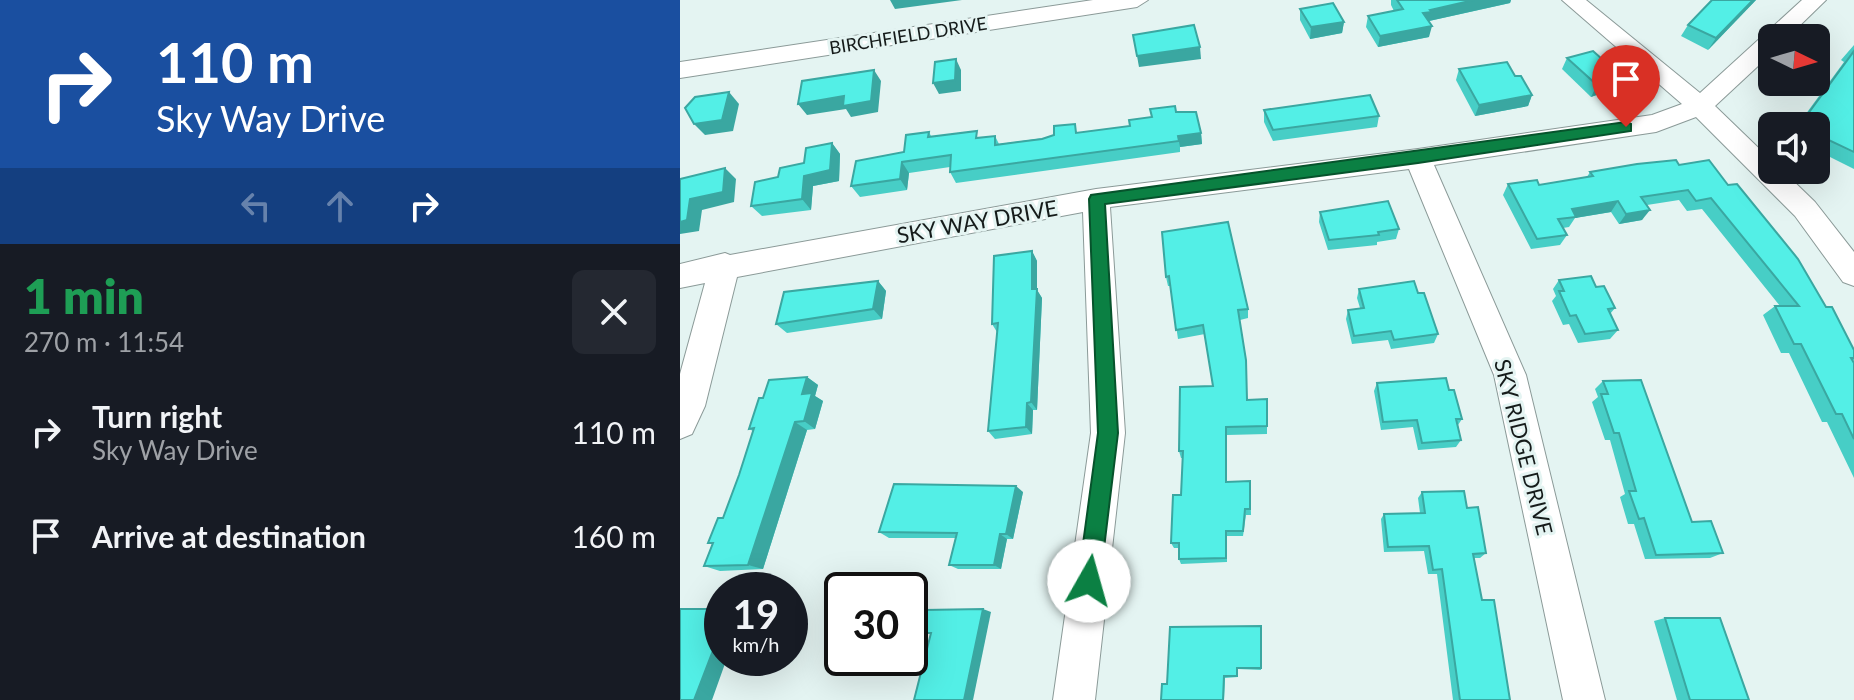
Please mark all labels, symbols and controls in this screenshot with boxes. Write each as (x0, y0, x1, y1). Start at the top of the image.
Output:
street label: BIRCHFIELD DRIVE (828, 12, 988, 58)
north arrow (1758, 24, 1830, 96)
map controls (1758, 24, 1830, 184)
text: 110 m (156, 28, 314, 95)
icon: right (24, 32, 128, 136)
pin (1592, 45, 1660, 127)
icon: arrive (1604, 57, 1648, 101)
text: Sky Way Drive (156, 96, 385, 140)
button: sound (1758, 112, 1830, 184)
icon: left (234, 184, 278, 228)
icon: ahead (318, 184, 362, 228)
icon: right (402, 184, 446, 228)
street label: SKY WAY DRIVE (895, 194, 1059, 248)
text: 1 min (24, 267, 144, 324)
button: close (572, 270, 656, 354)
text: 270 m · 11:54 (24, 326, 184, 358)
street label: SKY RIDGE DRIVE (1489, 356, 1559, 538)
text: Turn right (92, 398, 222, 434)
icon: right (24, 410, 68, 454)
text: 110 m (571, 414, 656, 450)
text: Sky Way Drive (92, 434, 258, 466)
icon: arrive (24, 514, 68, 558)
text: Arrive at destination (92, 518, 366, 554)
text: 160 m (571, 518, 656, 554)
position arrow (1047, 539, 1131, 623)
speed limit sign: 30 (824, 572, 928, 676)
text: 19 (733, 590, 779, 638)
text: km/h (733, 632, 779, 656)

